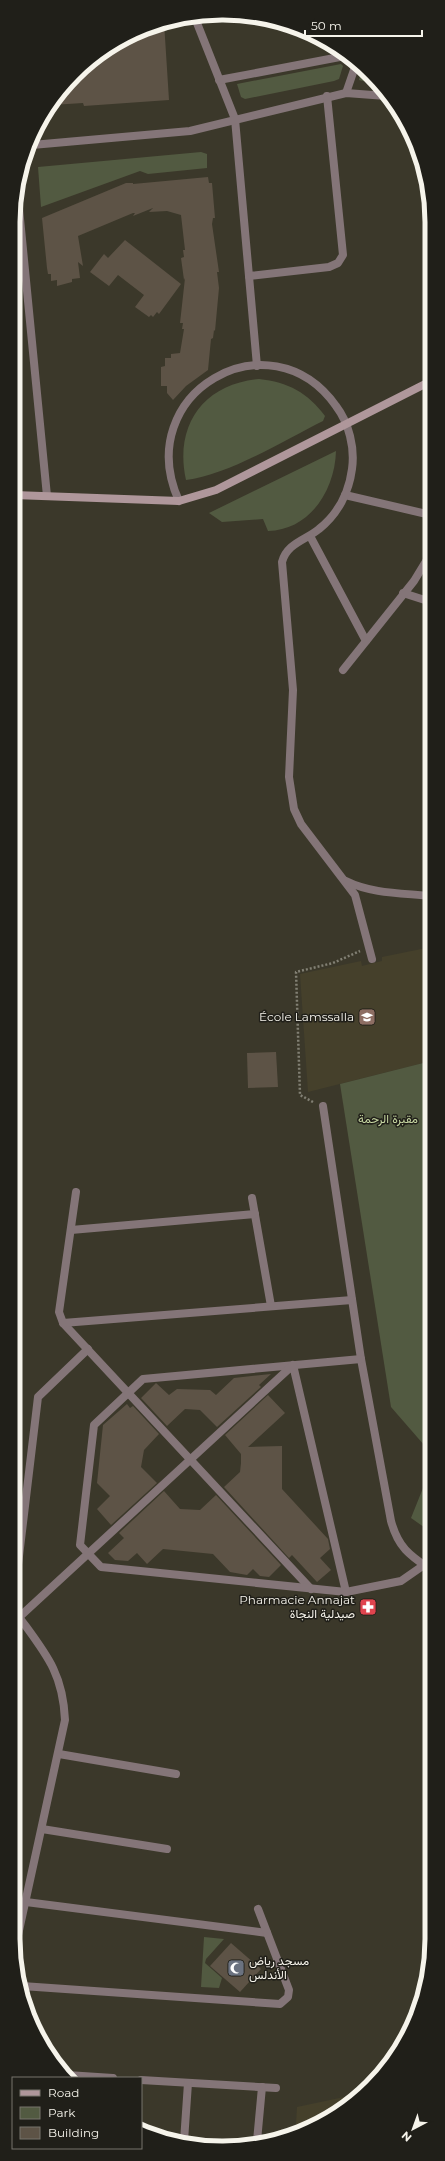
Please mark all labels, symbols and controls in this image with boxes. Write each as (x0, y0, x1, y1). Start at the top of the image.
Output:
scale bar (305, 12, 422, 38)
text: 50 m (311, 18, 342, 33)
school or university icon: École Lamssalla (357, 1007, 377, 1027)
place label: École Lamssalla (259, 1009, 354, 1024)
park label: مقبرة الرحمة (358, 1111, 418, 1127)
place label: Pharmacie Annajat صيدلية النجاة (239, 1592, 355, 1621)
pharmacy icon: Pharmacie Annajat صيدلية النجاة (358, 1597, 378, 1617)
place label: مسجد رياض الأندلس (249, 1953, 309, 1983)
mosque icon: مسجد رياض الأندلس (226, 1958, 246, 1978)
legend (12, 2077, 142, 2149)
text: Road (48, 2085, 79, 2100)
text: Park (48, 2105, 76, 2120)
north arrow (393, 2109, 433, 2149)
text: Building (48, 2125, 99, 2140)
text: N (398, 2128, 414, 2145)

